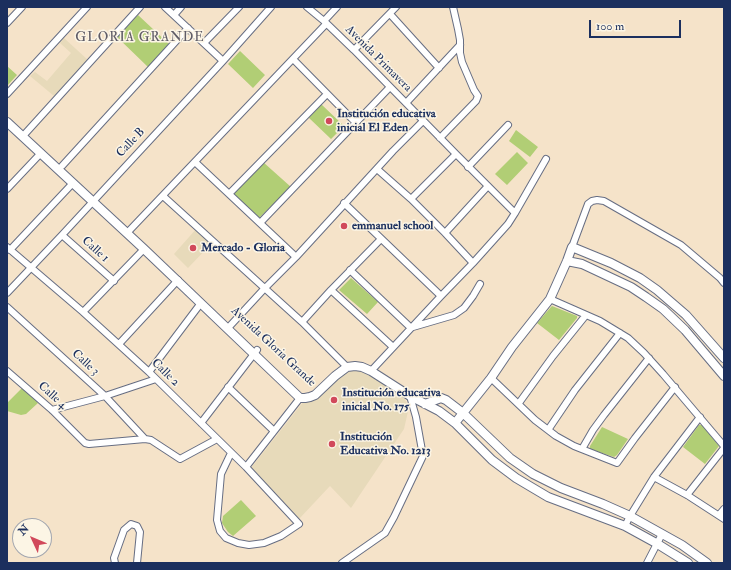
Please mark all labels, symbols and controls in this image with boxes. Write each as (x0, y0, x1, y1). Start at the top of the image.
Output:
scale bar (591, 12, 683, 38)
text: 100 m (596, 19, 624, 34)
street label: Avenida Primavera (342, 23, 414, 95)
district label: GLORIA GRANDE (75, 30, 205, 46)
place label: Institución educativa inicial El Eden (337, 107, 436, 135)
marker: Institución educativa inicial El Eden (324, 116, 334, 126)
street label: Calle B (114, 125, 148, 161)
place label: emmanuel school (352, 219, 433, 233)
marker: emmanuel school (339, 221, 349, 231)
street label: Calle 1 (78, 234, 112, 266)
place label: Mercado - Gloria (201, 241, 285, 255)
marker: Mercado - Gloria (188, 243, 198, 253)
street label: Avenida Gloria Grande (228, 304, 318, 390)
street label: Calle 3 (68, 347, 102, 379)
street label: Calle 2 (148, 356, 182, 390)
street label: Calle 4 (35, 379, 69, 413)
place label: Institución educativa inicial No. 175 (342, 386, 441, 414)
marker: Institución educativa inicial No. 175 (329, 395, 339, 405)
place label: Institución Educativa No. 1213 (340, 430, 431, 458)
marker: Institución Educativa No. 1213 (327, 439, 337, 449)
north arrow (12, 518, 52, 558)
text: N (16, 522, 32, 538)

